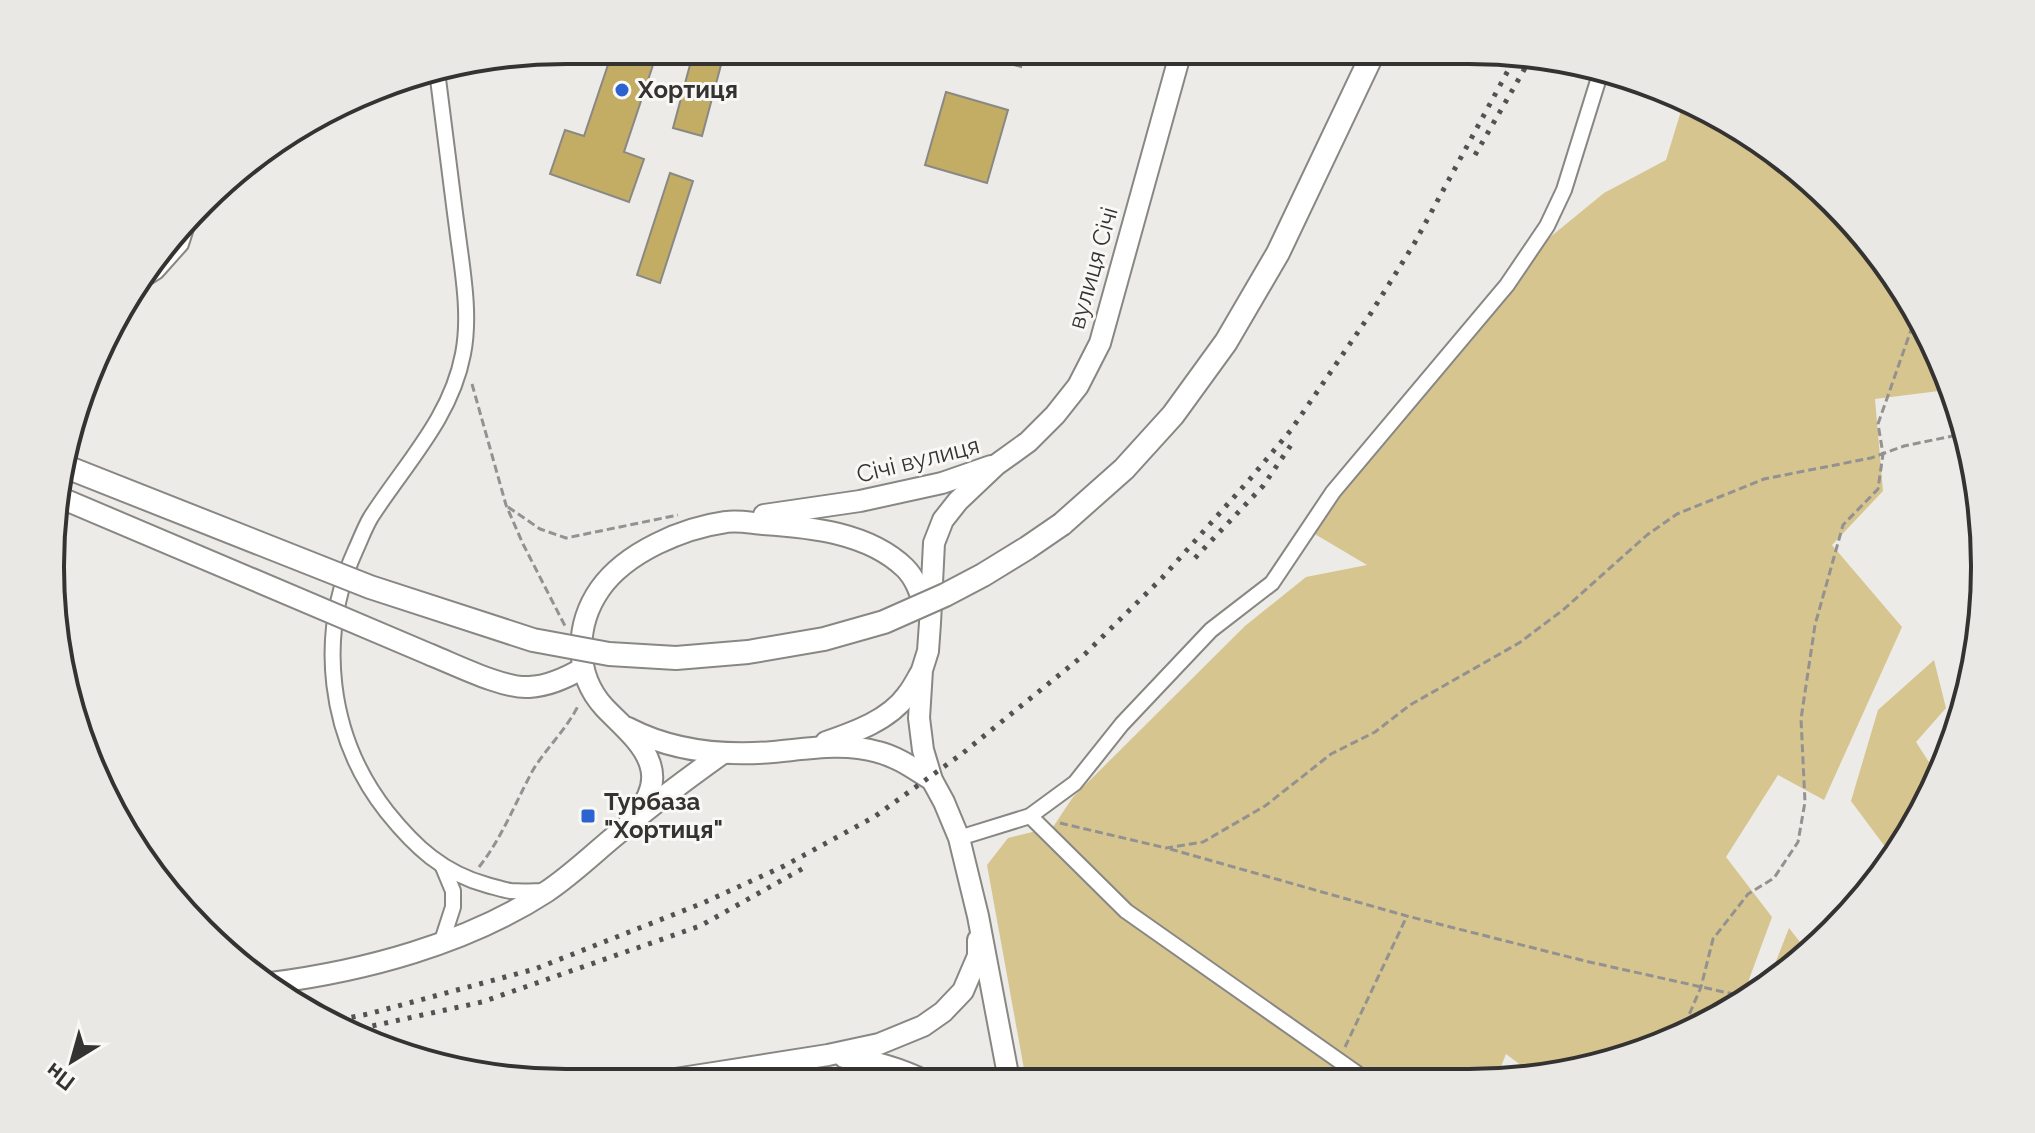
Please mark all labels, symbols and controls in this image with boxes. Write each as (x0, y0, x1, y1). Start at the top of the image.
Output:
place label: Хортиця (637, 75, 738, 104)
marker: Хортиця (613, 81, 631, 99)
street label: вулиця Січі (1061, 204, 1124, 332)
street label: Січі вулиця (853, 430, 982, 489)
place label: Турбаза "Хортиця" (604, 787, 723, 844)
marker: Турбаза "Хортиця" (579, 807, 597, 825)
north arrow (32, 1021, 112, 1101)
text: Пн (40, 1058, 79, 1096)

